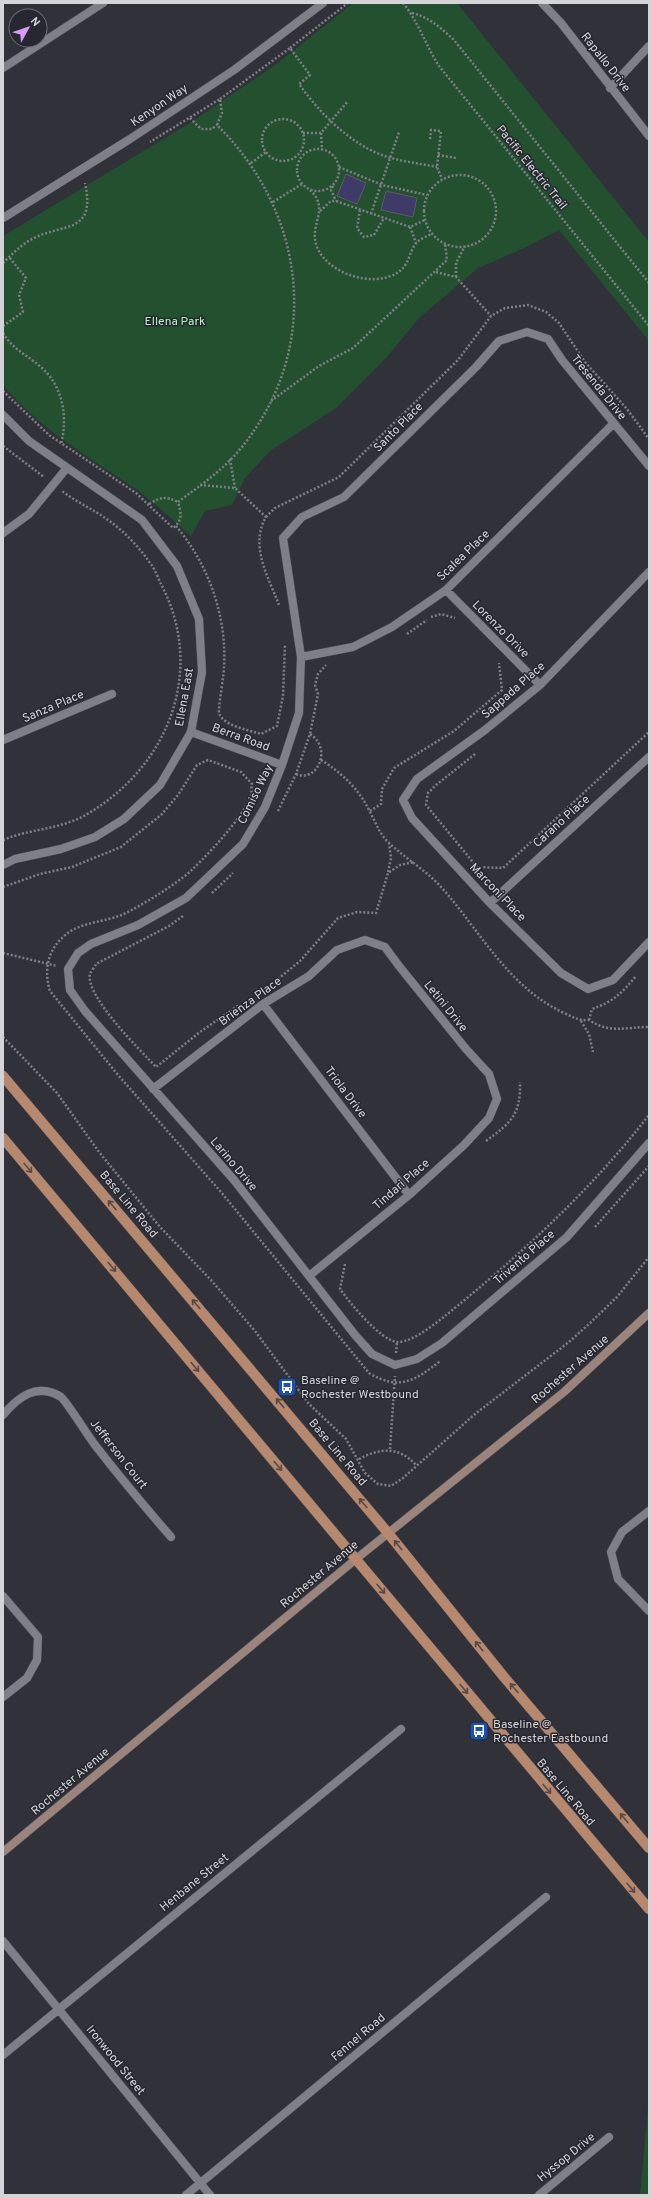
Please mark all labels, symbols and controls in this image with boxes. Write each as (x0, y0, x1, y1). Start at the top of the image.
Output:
north arrow (8, 8, 48, 48)
text: N (27, 15, 43, 30)
street label: Rapallo Drive (577, 29, 634, 96)
street label: Kenyon Way (128, 81, 191, 131)
street label: Pacific Electric Trail (492, 122, 570, 213)
park label: Ellena Park (145, 314, 205, 330)
street label: Tresenda Drive (567, 352, 630, 424)
street label: Santo Place (370, 399, 427, 456)
street label: Scalea Place (434, 526, 494, 585)
street label: Lorenzo Drive (468, 598, 532, 662)
street label: Sappada Place (478, 659, 549, 723)
street label: Ellena East (172, 666, 198, 728)
street label: Sanza Place (20, 687, 87, 727)
street label: Berra Road (209, 720, 272, 756)
street label: Comiso Way (234, 762, 277, 827)
street label: Carano Place (530, 792, 594, 852)
street label: Marconi Place (465, 860, 529, 925)
street label: Brienza Place (216, 974, 285, 1030)
street label: Letini Drive (420, 978, 471, 1036)
street label: Triola Drive (320, 1063, 370, 1122)
street label: Larino Drive (206, 1134, 260, 1195)
street label: Tindari Place (370, 1156, 433, 1214)
one-way arrow (24, 1162, 33, 1173)
street label: Base Line Road (95, 1168, 161, 1242)
one-way arrow (108, 1199, 117, 1210)
street label: Trivento Place (491, 1227, 559, 1289)
one-way arrow (107, 1262, 116, 1273)
one-way arrow (192, 1299, 201, 1309)
street label: Rochester Avenue (529, 1332, 613, 1408)
one-way arrow (191, 1362, 200, 1372)
place label: Baseline @ Rochester Westbound (301, 1373, 419, 1403)
bus stop icon: Baseline @ Rochester Westbound (276, 1376, 298, 1398)
one-way arrow (275, 1398, 284, 1409)
street label: Jefferson Court (86, 1416, 151, 1493)
street label: Base Line Road (304, 1416, 370, 1490)
one-way arrow (273, 1460, 282, 1471)
one-way arrow (359, 1498, 368, 1508)
street label: Rochester Avenue (277, 1537, 362, 1612)
one-way arrow (394, 1539, 402, 1550)
one-way arrow (376, 1583, 385, 1594)
one-way arrow (475, 1641, 484, 1652)
one-way arrow (509, 1683, 519, 1693)
one-way arrow (459, 1684, 468, 1695)
place label: Baseline @ Rochester Eastbound (493, 1717, 608, 1747)
bus stop icon: Baseline @ Rochester Eastbound (468, 1720, 490, 1742)
street label: Rochester Avenue (28, 1744, 113, 1819)
street label: Base Line Road (532, 1756, 598, 1830)
one-way arrow (542, 1784, 552, 1794)
one-way arrow (619, 1813, 628, 1824)
street label: Henbane Street (157, 1850, 232, 1916)
one-way arrow (627, 1883, 636, 1893)
street label: Fennel Road (328, 2010, 389, 2065)
street label: Ironwood Street (82, 2022, 148, 2099)
street label: Hyssop Drive (534, 2129, 599, 2186)

